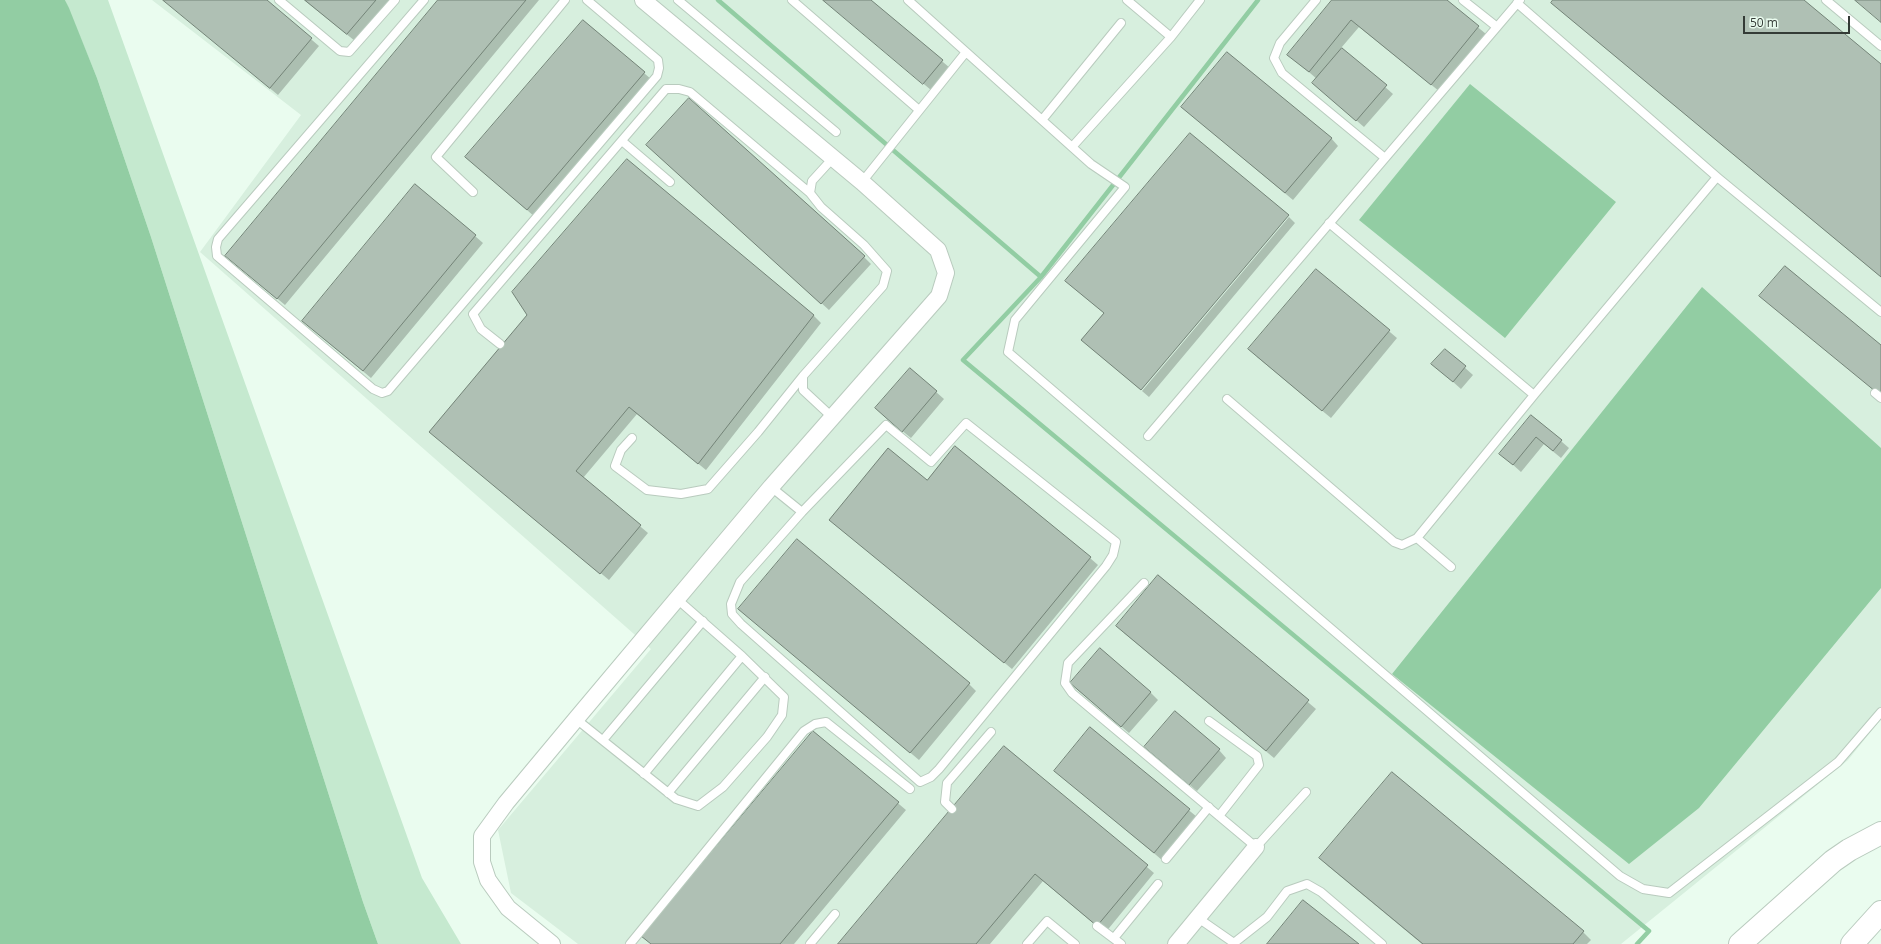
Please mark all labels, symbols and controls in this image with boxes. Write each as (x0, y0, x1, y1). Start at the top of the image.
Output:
scale bar (1745, 8, 1852, 34)
text: 50 m (1750, 14, 1778, 31)

